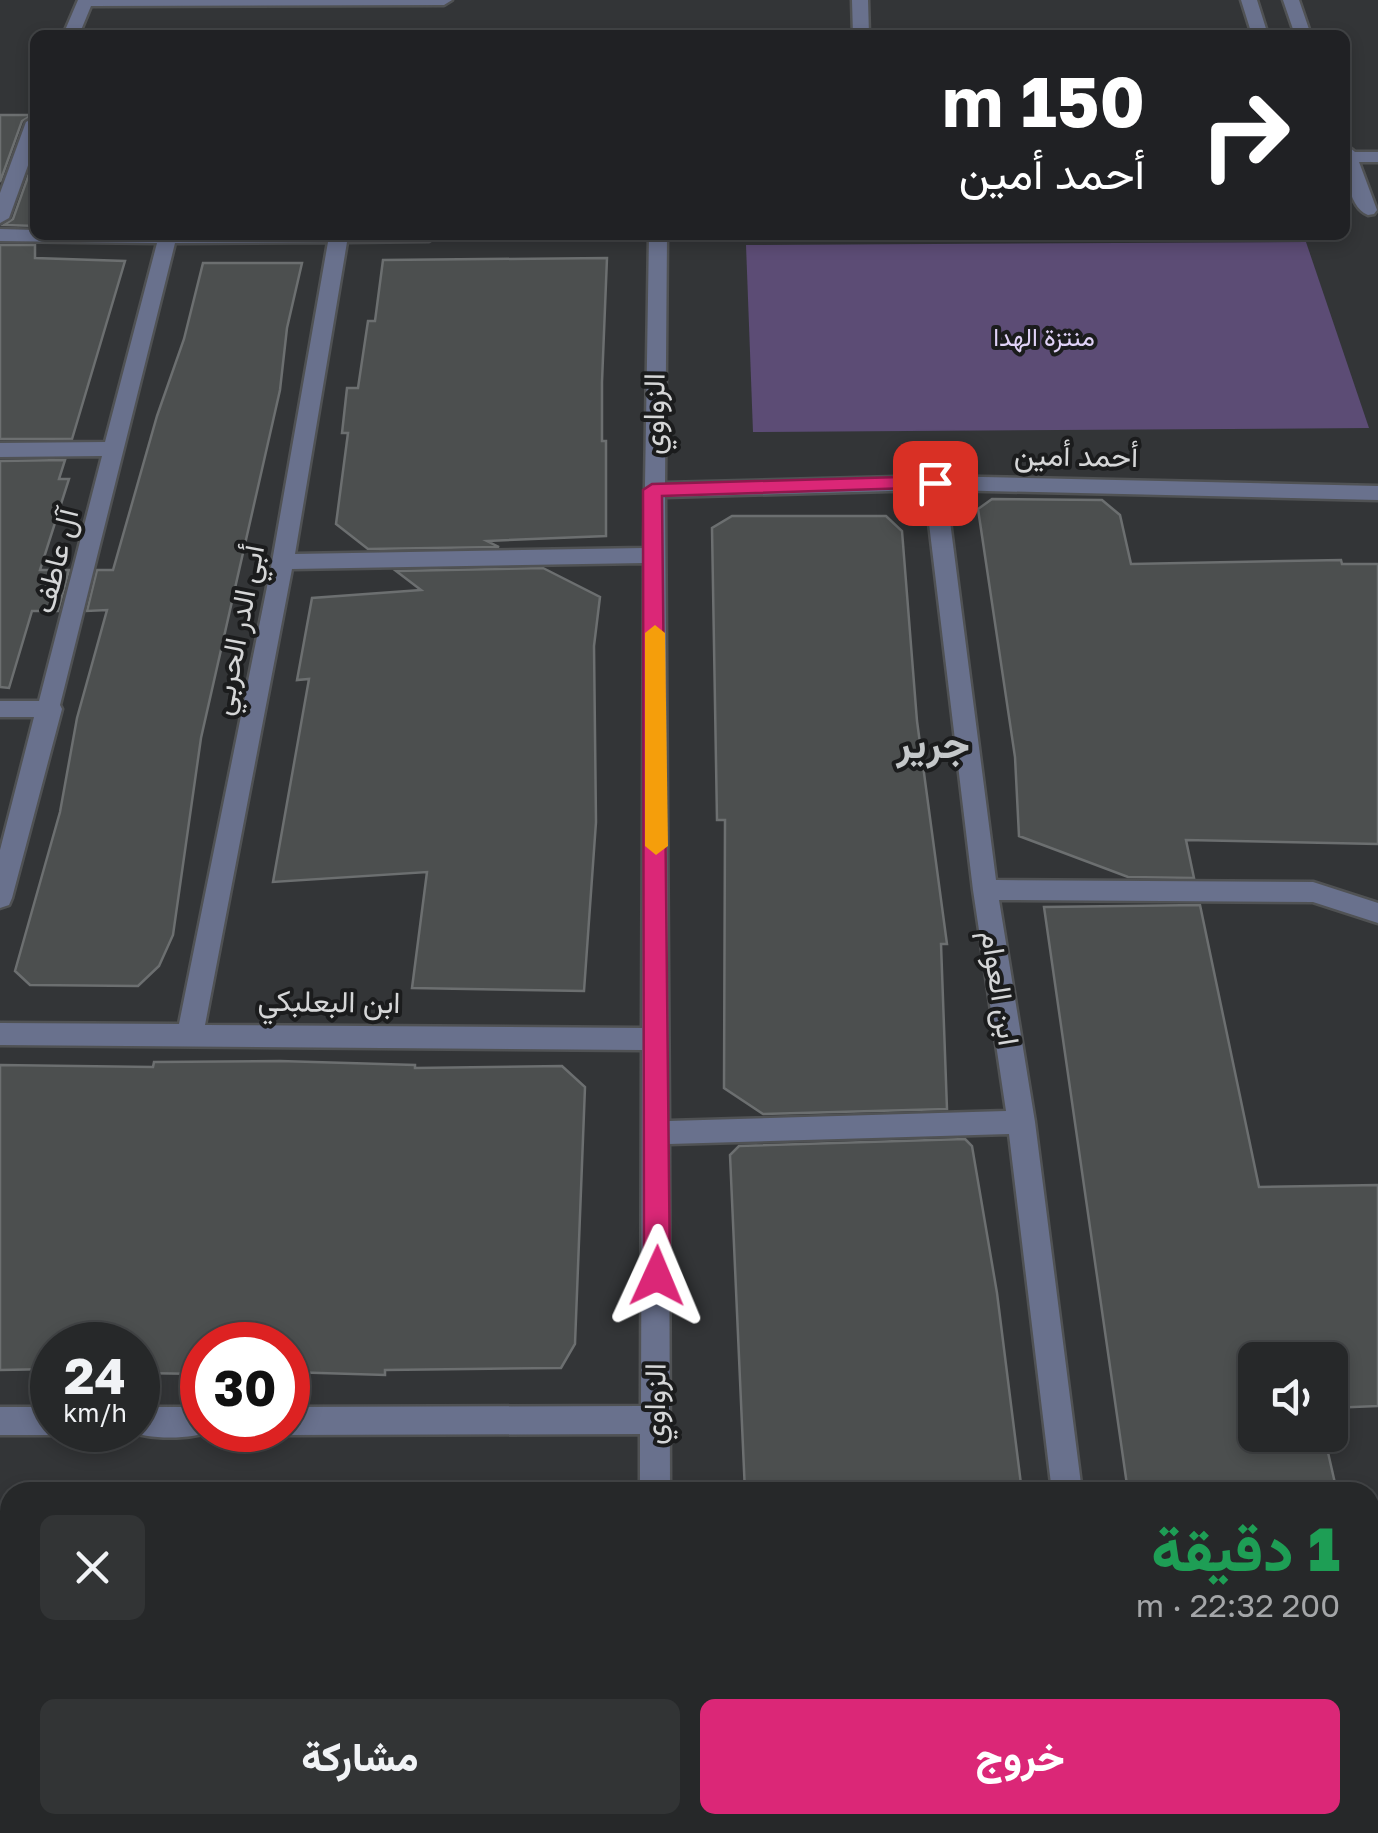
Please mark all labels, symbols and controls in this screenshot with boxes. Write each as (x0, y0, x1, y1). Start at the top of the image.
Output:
text: 150 m (942, 58, 1145, 142)
icon: right (1180, 70, 1310, 200)
text: أحمد أمين (959, 145, 1145, 199)
park label: منتزة الهدا (993, 321, 1095, 353)
street label: الزواوي (634, 373, 679, 455)
street label: أحمد أمين (1014, 436, 1138, 475)
pin (893, 441, 978, 526)
icon: arrive (908, 456, 963, 511)
street label: آل عاطف (25, 503, 87, 617)
street label: أبي الدر الحربي (203, 541, 278, 719)
district label: جرير (895, 719, 970, 769)
street label: ابن العوام (972, 928, 1028, 1048)
street label: ابن البعلبكي (257, 982, 401, 1027)
position arrow (605, 1224, 709, 1328)
speed limit sign: 30 (180, 1322, 310, 1452)
map controls (1238, 1342, 1348, 1452)
button: sound (1238, 1342, 1348, 1452)
text: 24 (64, 1345, 126, 1405)
street label: الزواوي (635, 1363, 680, 1445)
text: km/h (63, 1397, 127, 1428)
text: 1 دقيقة (1151, 1512, 1340, 1584)
button: close (40, 1515, 145, 1620)
text: 200 m · 22:32 (1136, 1586, 1340, 1624)
button: مشاركة (40, 1699, 680, 1814)
button: خروج (700, 1699, 1340, 1814)

